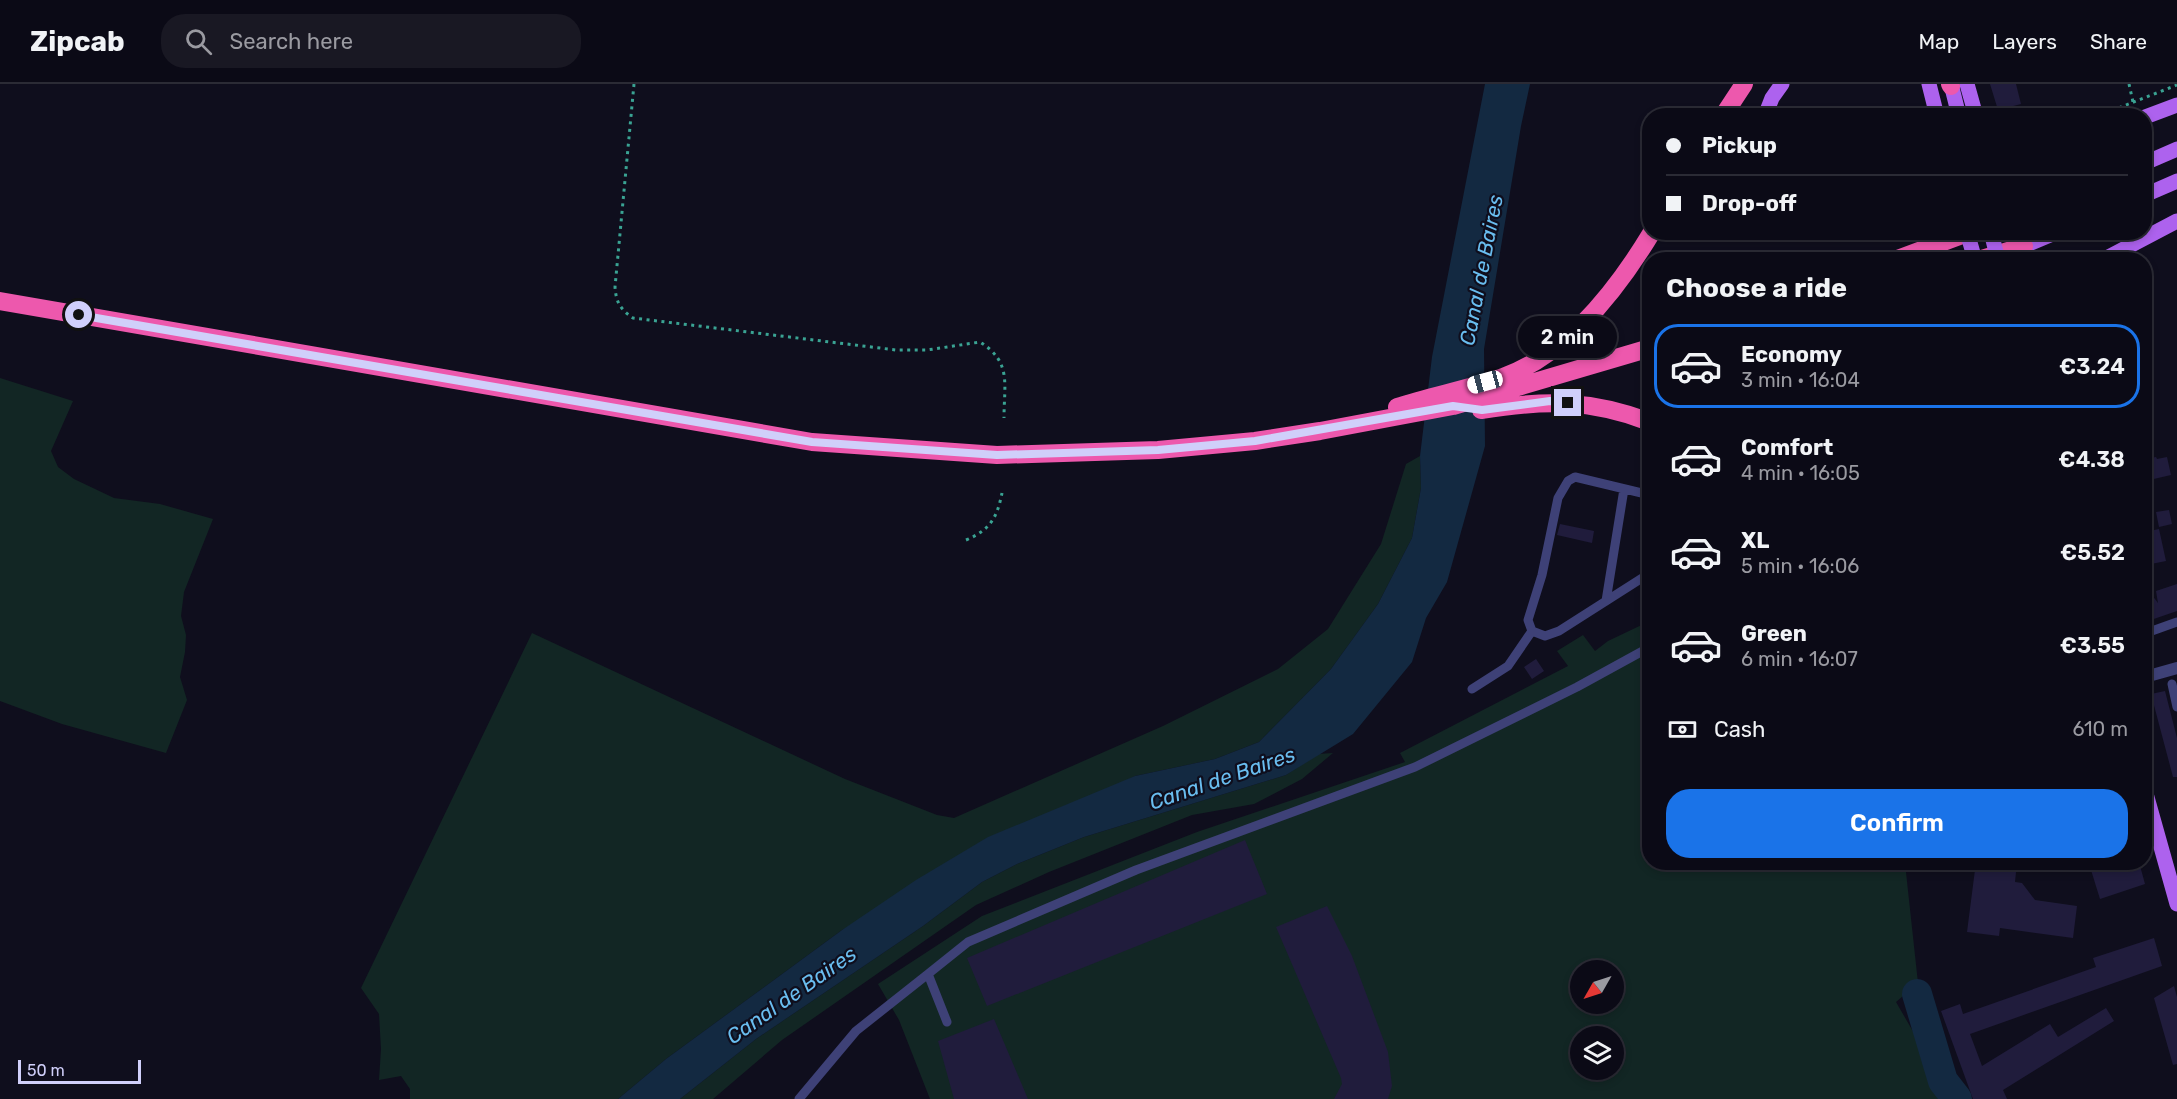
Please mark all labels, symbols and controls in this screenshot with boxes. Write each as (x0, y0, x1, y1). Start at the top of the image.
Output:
search box (161, 14, 581, 68)
text: Zipcab (30, 25, 125, 58)
icon: search (182, 25, 215, 58)
text: Search here (230, 28, 353, 55)
text: Map (1918, 29, 1959, 54)
text: Layers (1992, 29, 2057, 54)
text: Share (2090, 29, 2147, 54)
text: Pickup (1702, 132, 1777, 159)
text: Drop-off (1702, 190, 1797, 217)
water label: Canal de Baires (1454, 192, 1508, 347)
text: Choose a ride (1666, 272, 1847, 304)
route start (65, 301, 92, 328)
callout: 2 min (1518, 316, 1618, 358)
text: 2 min (1541, 325, 1594, 349)
icon: car (1669, 339, 1723, 393)
text: Economy (1741, 341, 1842, 368)
text: €3.24 (2059, 353, 2125, 380)
text: 3 min · 16:04 (1741, 368, 1860, 392)
car (1465, 369, 1505, 395)
route end (1554, 389, 1581, 416)
icon: car (1669, 432, 1723, 486)
text: Comfort (1741, 434, 1833, 461)
text: €4.38 (2059, 446, 2125, 473)
text: 4 min · 16:05 (1741, 461, 1860, 485)
icon: car (1669, 525, 1723, 579)
text: XL (1741, 527, 1769, 554)
text: €5.52 (2060, 539, 2125, 566)
text: 5 min · 16:06 (1741, 554, 1859, 578)
icon: car (1669, 618, 1723, 672)
text: Green (1741, 620, 1807, 647)
text: €3.55 (2060, 632, 2125, 659)
text: 6 min · 16:07 (1741, 647, 1858, 671)
icon: cash (1666, 713, 1699, 746)
text: Cash (1714, 716, 1765, 743)
text: 610 m (2072, 717, 2128, 741)
water label: Canal de Baires (1146, 741, 1299, 815)
button: Confirm (1666, 789, 2128, 858)
water label: Canal de Baires (721, 941, 861, 1049)
north arrow (1570, 960, 1624, 1014)
map controls (1570, 960, 1624, 1080)
button: layers (1570, 1026, 1624, 1080)
scale bar (18, 1057, 141, 1084)
text: 50 m (27, 1061, 65, 1080)

